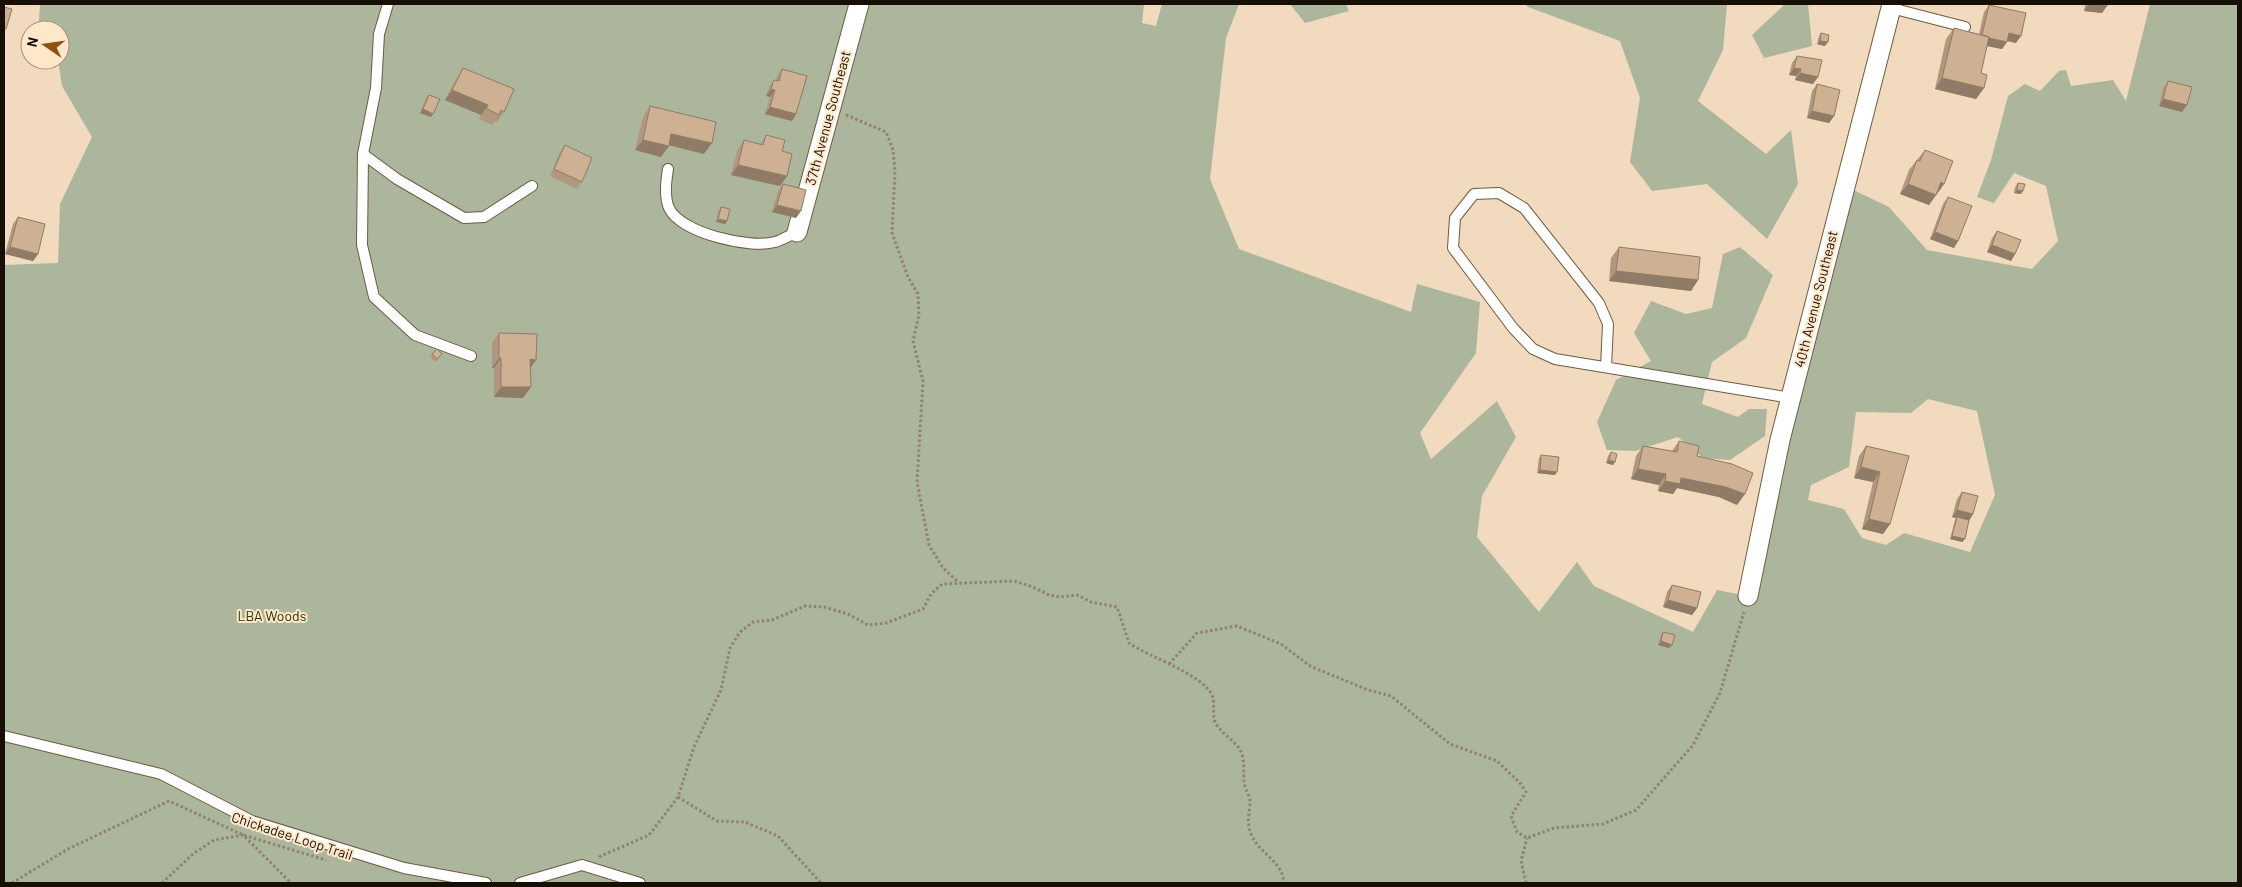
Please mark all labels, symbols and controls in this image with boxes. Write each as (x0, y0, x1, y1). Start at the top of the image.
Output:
north arrow (20, 20, 70, 70)
text: N (23, 36, 41, 48)
street label: 37th Avenue Southeast (801, 49, 854, 187)
street label: 40th Avenue Southeast (1790, 229, 1841, 369)
park label: LBA Woods (238, 607, 307, 624)
street label: Chickadee Loop Trail (229, 808, 355, 863)

